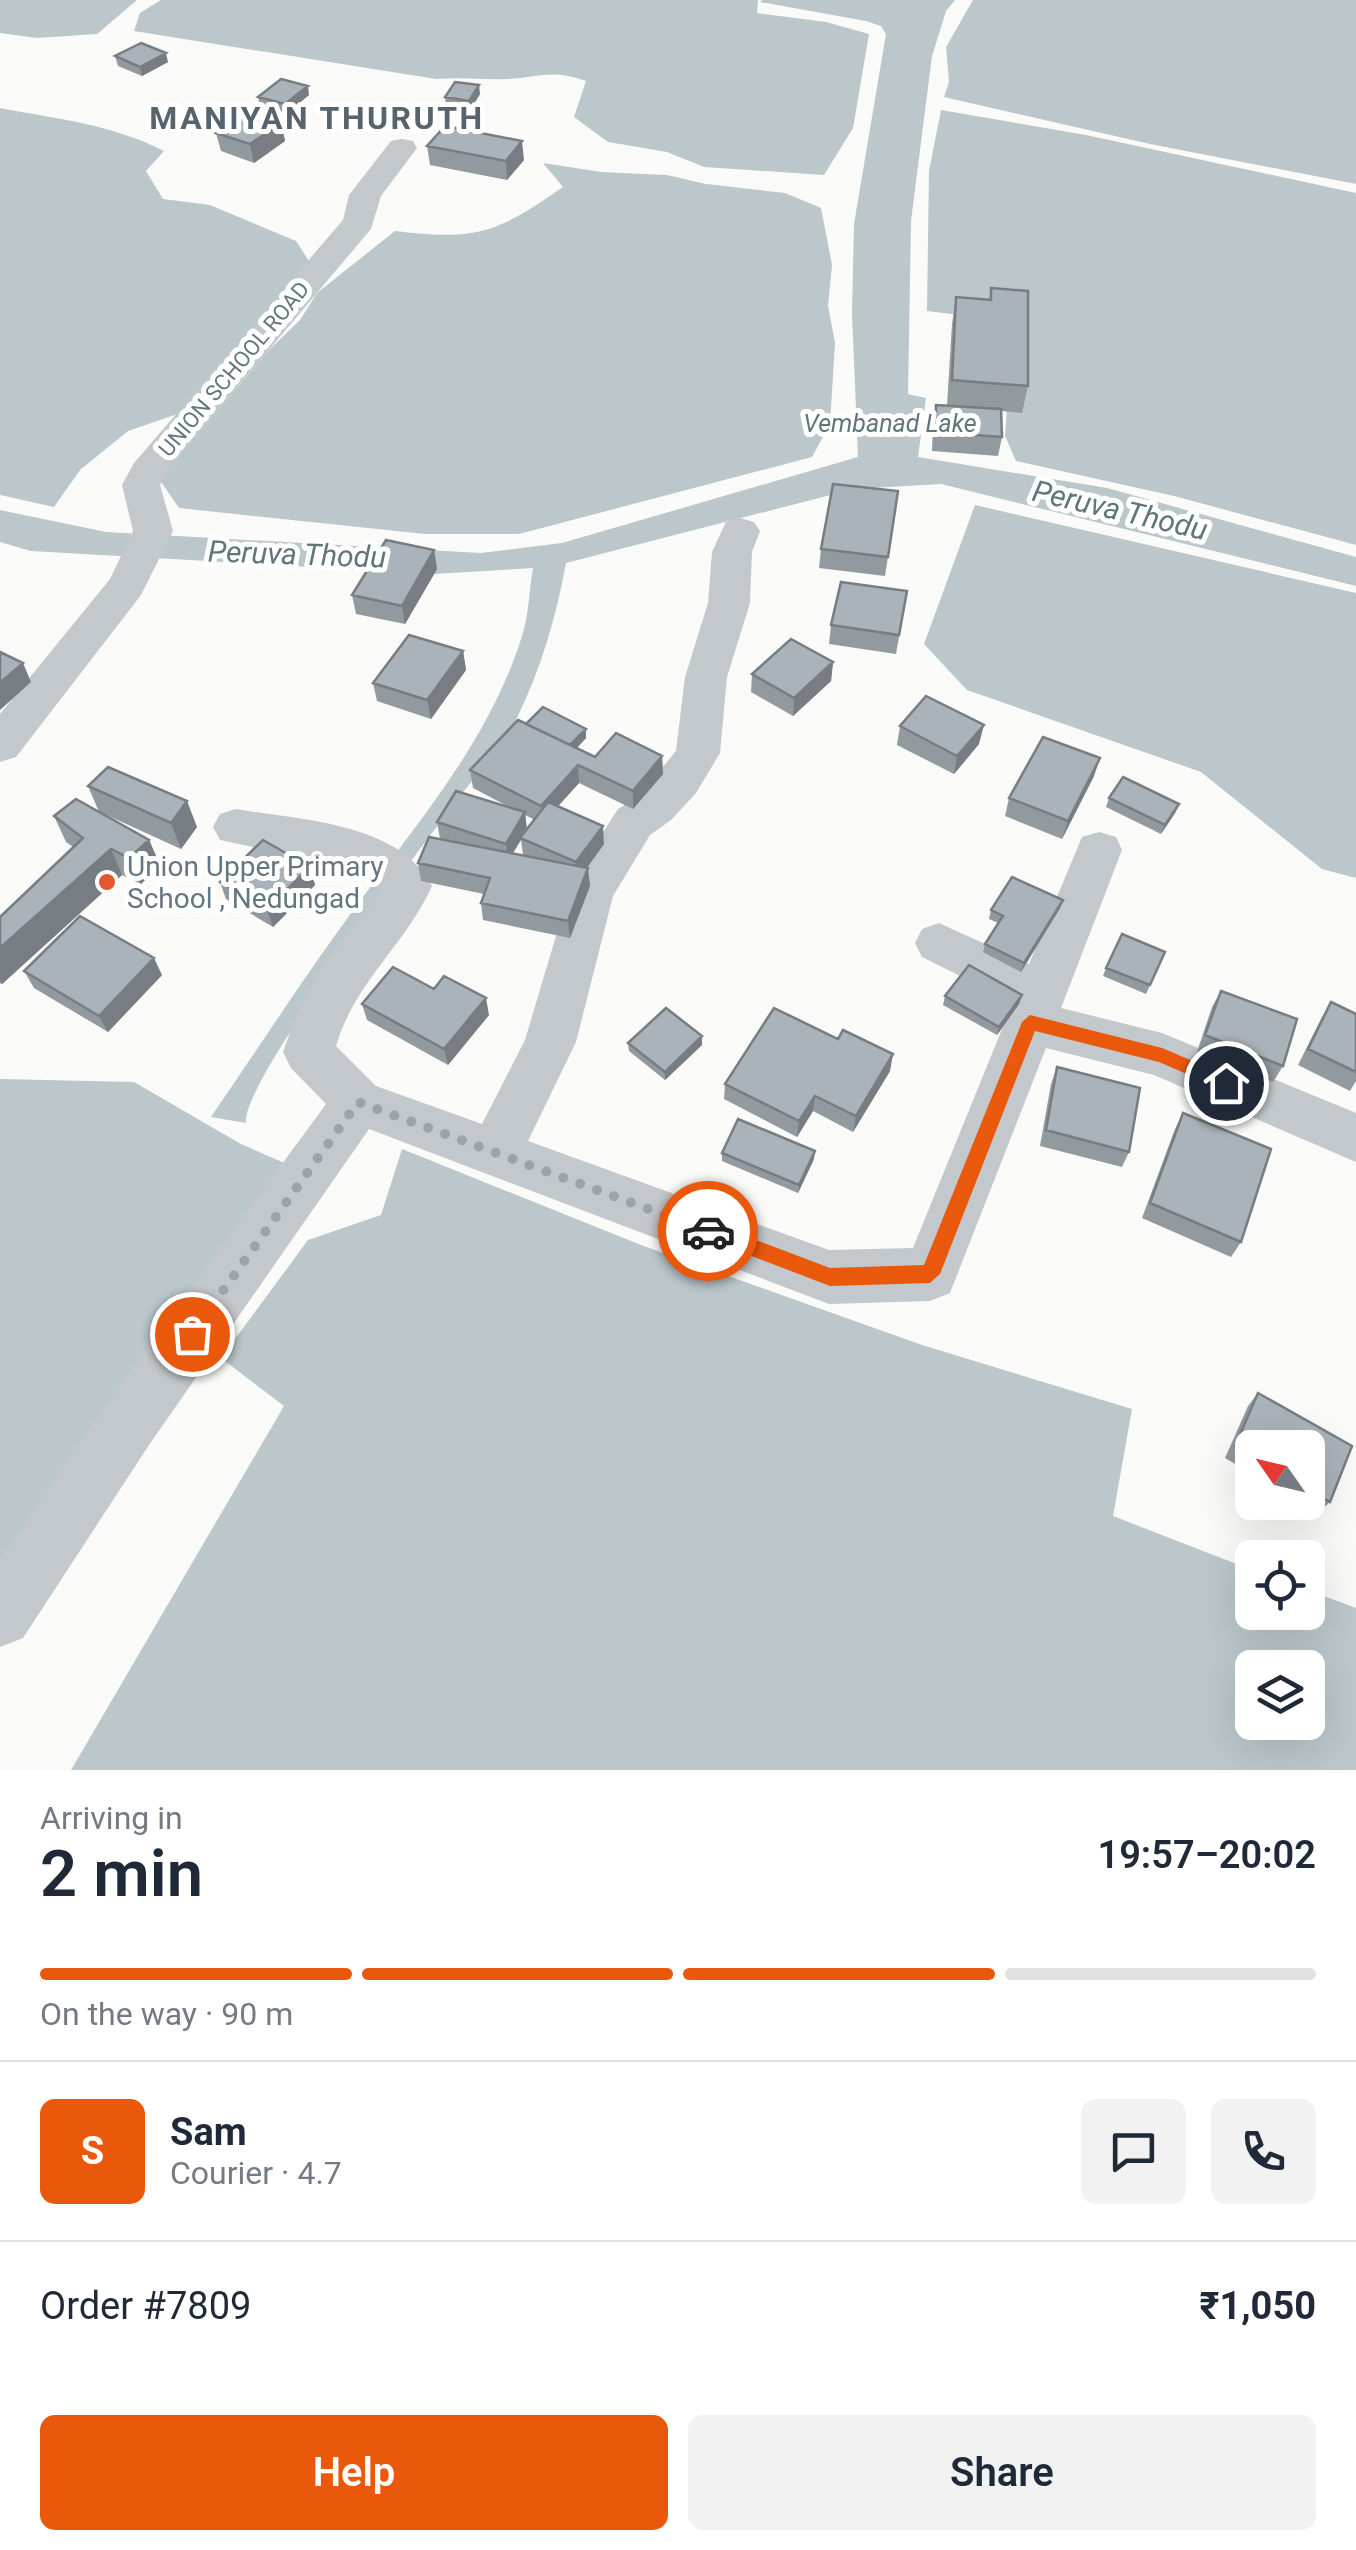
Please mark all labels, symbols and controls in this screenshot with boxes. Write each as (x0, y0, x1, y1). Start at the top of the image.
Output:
district label: MANIYAN THURUTH (149, 99, 485, 137)
street label: UNION SCHOOL ROAD (154, 277, 314, 461)
water label: Vembanad Lake (803, 409, 977, 438)
water label: Peruva Thodu (1029, 473, 1211, 547)
water label: Peruva Thodu (207, 533, 387, 575)
place label: Union Upper Primary School , Nedungad (127, 850, 383, 915)
marker: Union Upper Primary School , Nedungad (96, 871, 118, 893)
pin (1184, 1041, 1269, 1126)
icon: home (1199, 1056, 1254, 1111)
courier (658, 1181, 758, 1281)
icon: car (681, 1204, 736, 1259)
pin (150, 1292, 235, 1377)
icon: bag (165, 1307, 220, 1362)
north arrow (1235, 1430, 1325, 1520)
map controls (1235, 1430, 1325, 1740)
button: locate (1235, 1540, 1325, 1630)
button: layers (1235, 1650, 1325, 1740)
text: Arriving in (40, 1799, 183, 1837)
text: 19:57–20:02 (1097, 1833, 1316, 1877)
text: 2 min (40, 1836, 203, 1912)
text: On the way · 90 m (40, 1995, 293, 2033)
button: chat (1081, 2099, 1186, 2204)
button: phone (1211, 2099, 1316, 2204)
text: Sam (170, 2110, 247, 2154)
text: S (81, 2129, 104, 2173)
text: Courier · 4.7 (170, 2154, 342, 2192)
text: Order #7809 (40, 2284, 251, 2328)
text: ₹1,050 (1199, 2284, 1316, 2328)
button: Help (40, 2415, 668, 2530)
button: Share (688, 2415, 1316, 2530)

